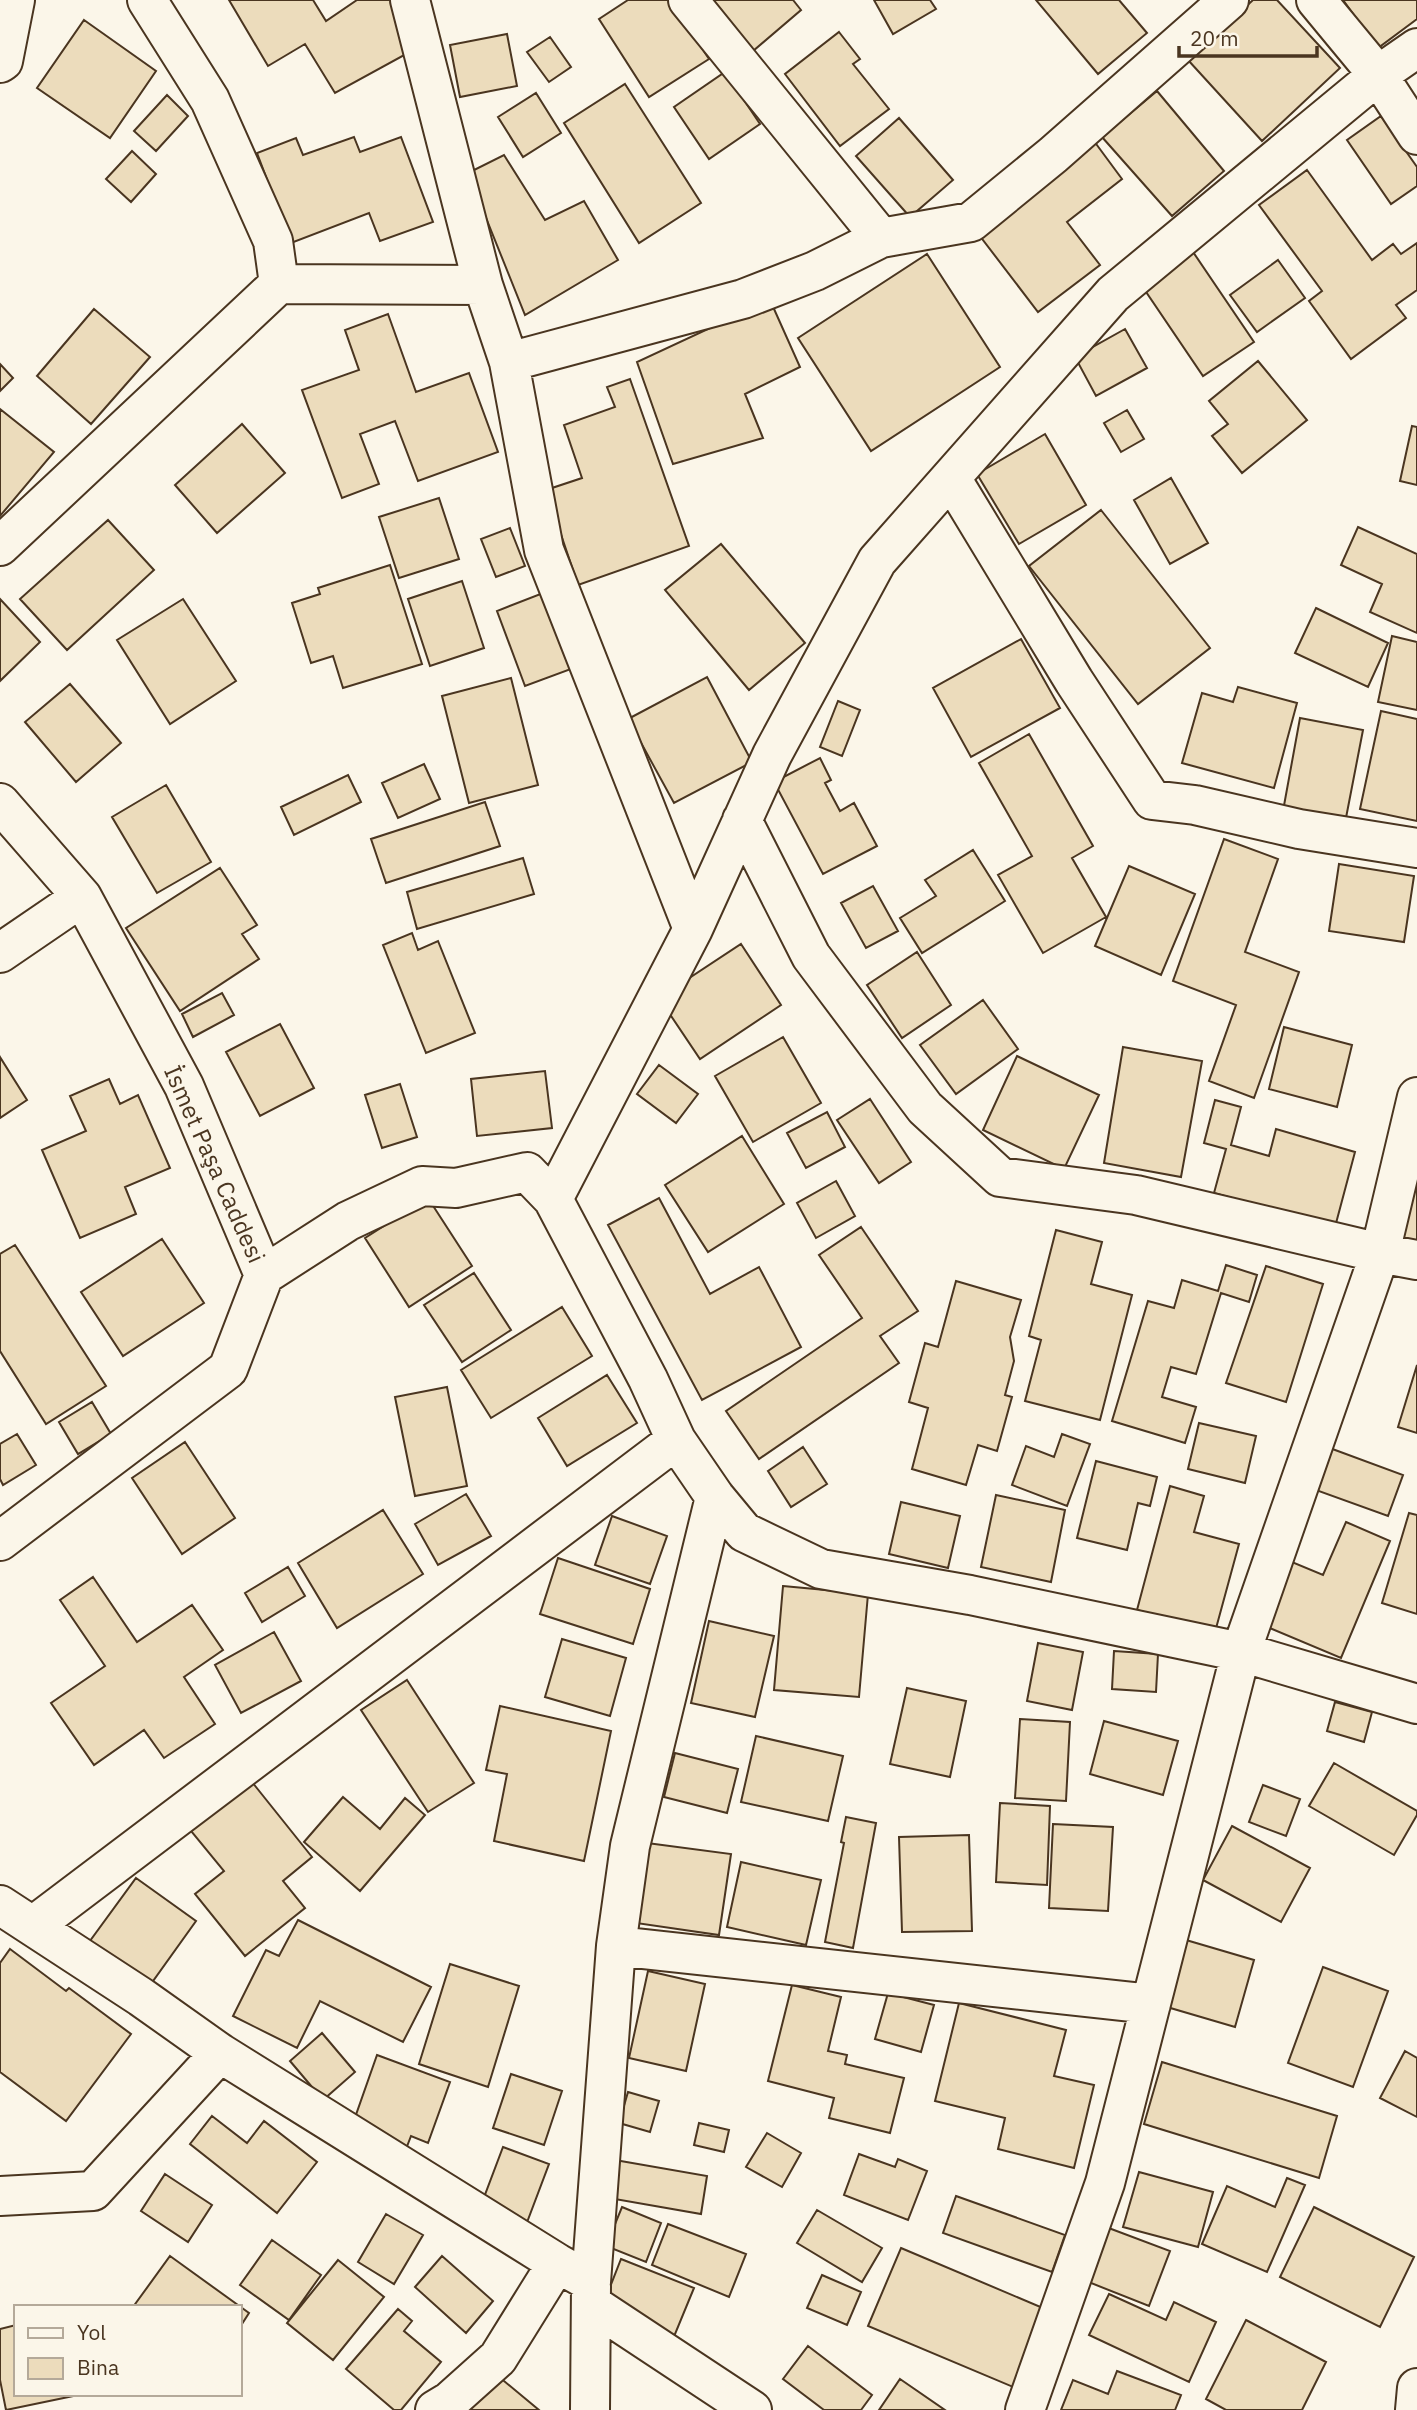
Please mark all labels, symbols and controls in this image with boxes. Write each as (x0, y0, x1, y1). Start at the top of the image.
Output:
scale bar (1179, 14, 1317, 58)
text: 20 m (1190, 24, 1239, 52)
street label: İsmet Paşa Caddesi (157, 1060, 273, 1268)
legend (14, 2305, 242, 2396)
text: Yol (77, 2318, 106, 2346)
text: Bina (77, 2353, 119, 2381)

